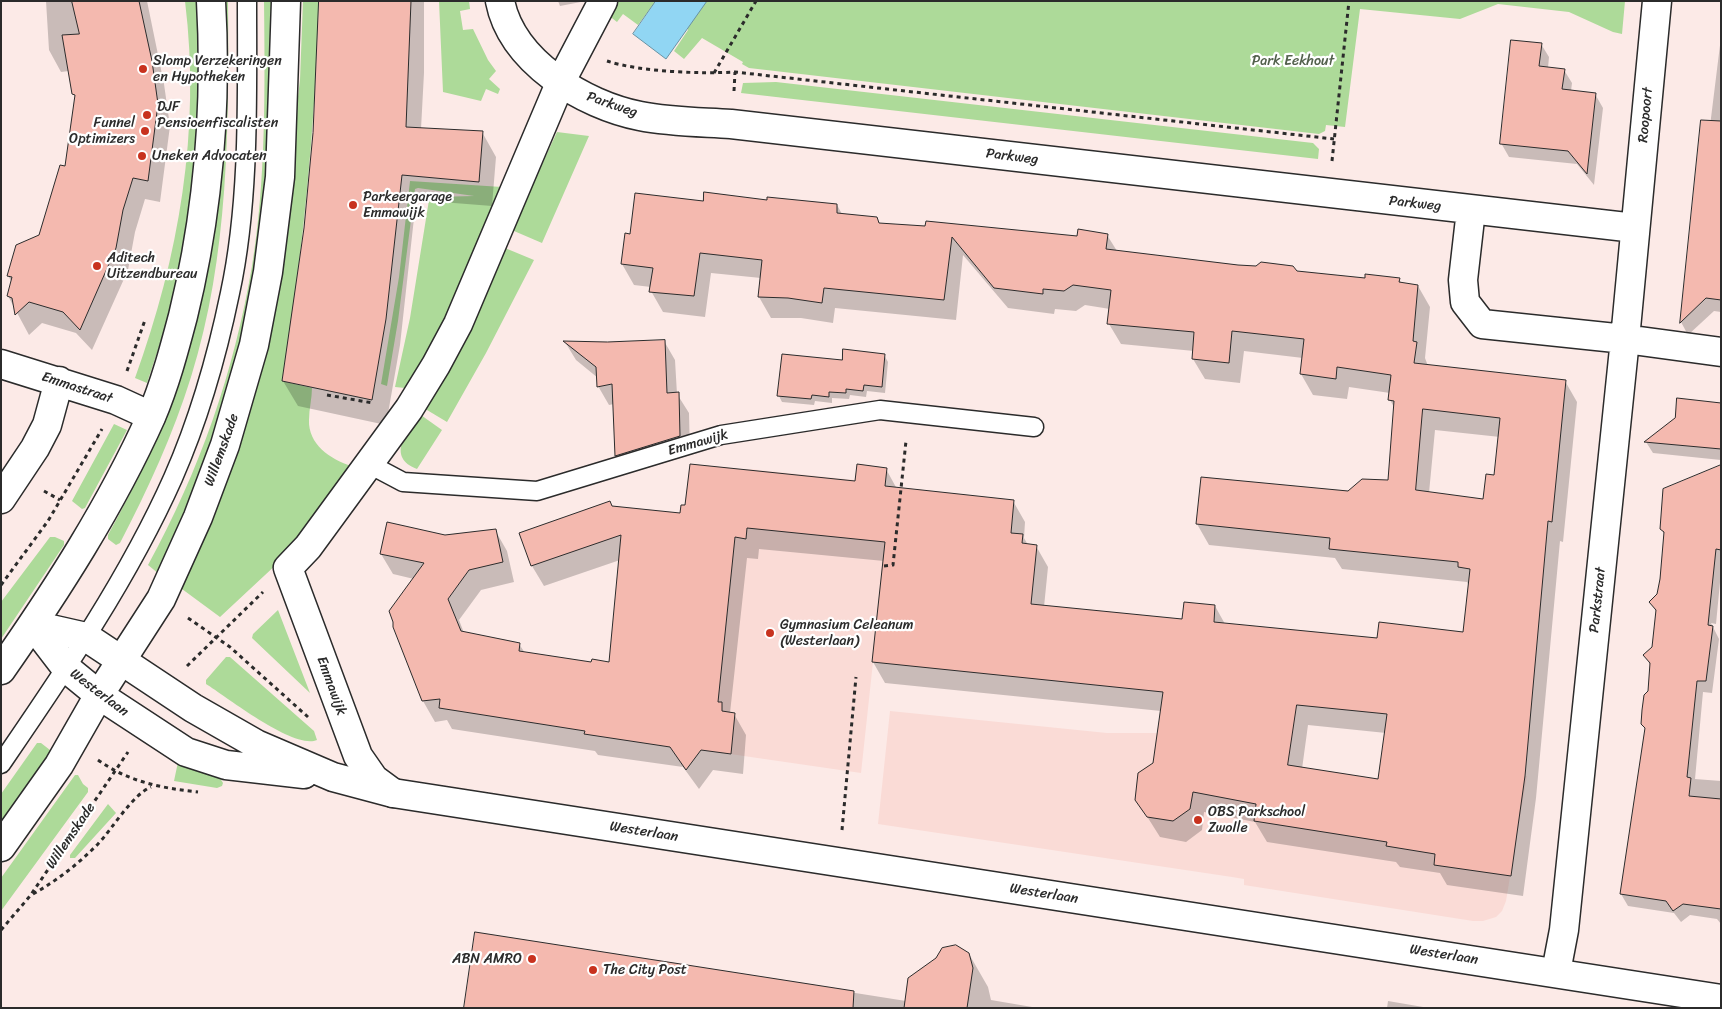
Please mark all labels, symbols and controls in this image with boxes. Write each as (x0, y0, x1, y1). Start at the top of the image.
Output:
place label: Slomp Verzekeringen en Hypotheken (153, 53, 282, 85)
park label: Park Eekhout (1252, 53, 1334, 69)
marker: Slomp Verzekeringen en Hypotheken (137, 63, 149, 75)
street label: Roopoort (1635, 87, 1657, 143)
street label: Parkweg (584, 88, 640, 122)
place label: DJF Pensioenfiscalisten (157, 99, 278, 132)
marker: DJF Pensioenfiscalisten (141, 109, 153, 121)
place label: Funnel Optimizers (69, 115, 135, 148)
marker: Funnel Optimizers (139, 125, 151, 137)
street label: Parkweg (985, 145, 1039, 169)
place label: Uneken Advocaten (152, 148, 266, 164)
marker: Uneken Advocaten (136, 150, 148, 162)
place label: Parkeergarage Emmawijk (363, 189, 452, 222)
street label: Parkweg (1388, 193, 1442, 215)
marker: Parkeergarage Emmawijk (347, 199, 359, 211)
place label: Aditech Uitzendbureau (107, 250, 198, 282)
marker: Aditech Uitzendbureau (91, 260, 103, 272)
street label: Emmastraat (39, 369, 115, 407)
street label: Willemskade (201, 411, 243, 489)
street label: Emmawijk (666, 426, 730, 460)
street label: Parkstraat (1586, 566, 1610, 634)
place label: Gymnasium Celeanum (Westerlaan) (780, 617, 914, 650)
marker: Gymnasium Celeanum (Westerlaan) (764, 627, 776, 639)
street label: Emmawijk (313, 654, 349, 718)
street label: Westerlaan (66, 666, 132, 720)
street label: Willemskade (43, 800, 99, 872)
place label: OBS Parkschool Zwolle (1208, 804, 1305, 836)
marker: OBS Parkschool Zwolle (1192, 814, 1204, 826)
street label: Westerlaan (609, 818, 679, 846)
street label: Westerlaan (1009, 880, 1079, 908)
street label: Westerlaan (1409, 941, 1479, 969)
place label: ABN AMRO (452, 951, 522, 967)
marker: ABN AMRO (526, 953, 538, 965)
place label: The City Post (603, 962, 687, 978)
marker: The City Post (587, 964, 599, 976)

